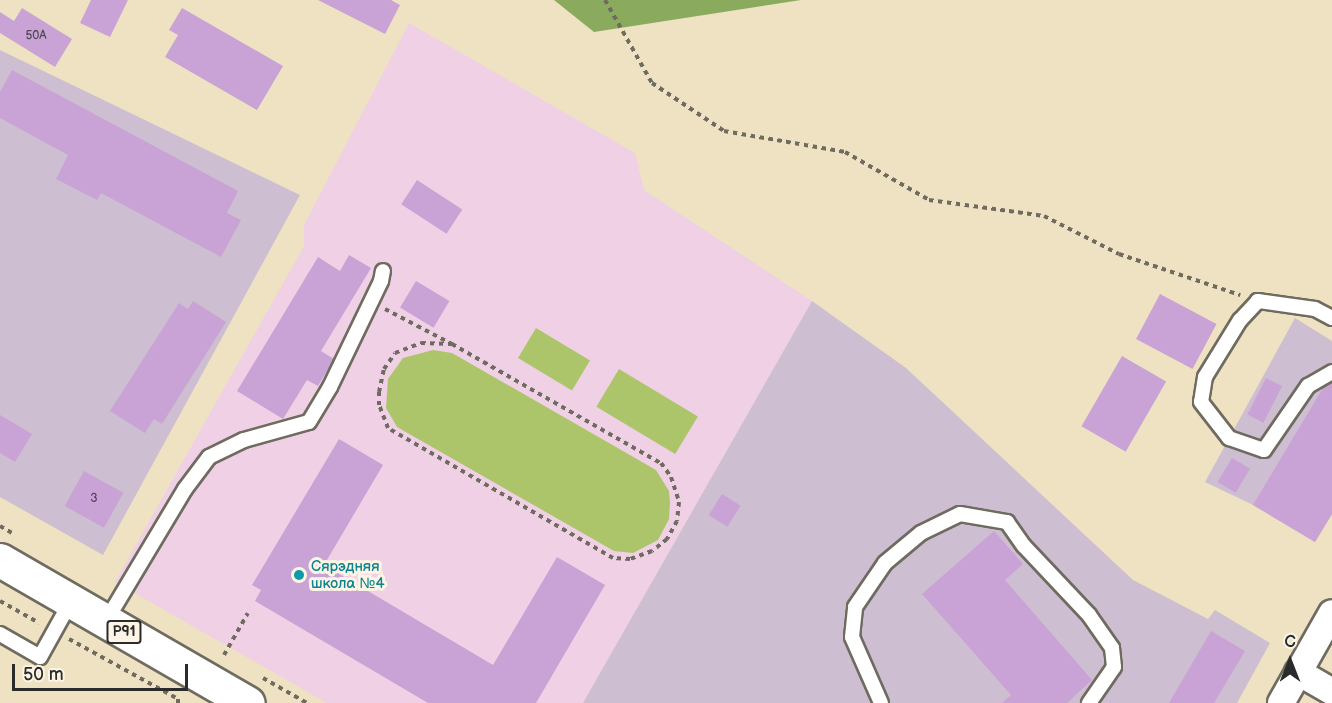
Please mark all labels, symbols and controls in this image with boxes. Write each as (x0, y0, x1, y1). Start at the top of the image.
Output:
house number: 50А (25, 29, 47, 43)
house number: 3 (90, 492, 98, 506)
place label: Сярэдняя школа №4 (311, 557, 385, 592)
marker: Сярэдняя школа №4 (292, 568, 306, 582)
road number: Р91 (106, 621, 142, 643)
north arrow (1260, 631, 1320, 691)
text: С (1284, 633, 1296, 652)
scale bar (15, 652, 190, 690)
text: 50 m (23, 664, 64, 685)

